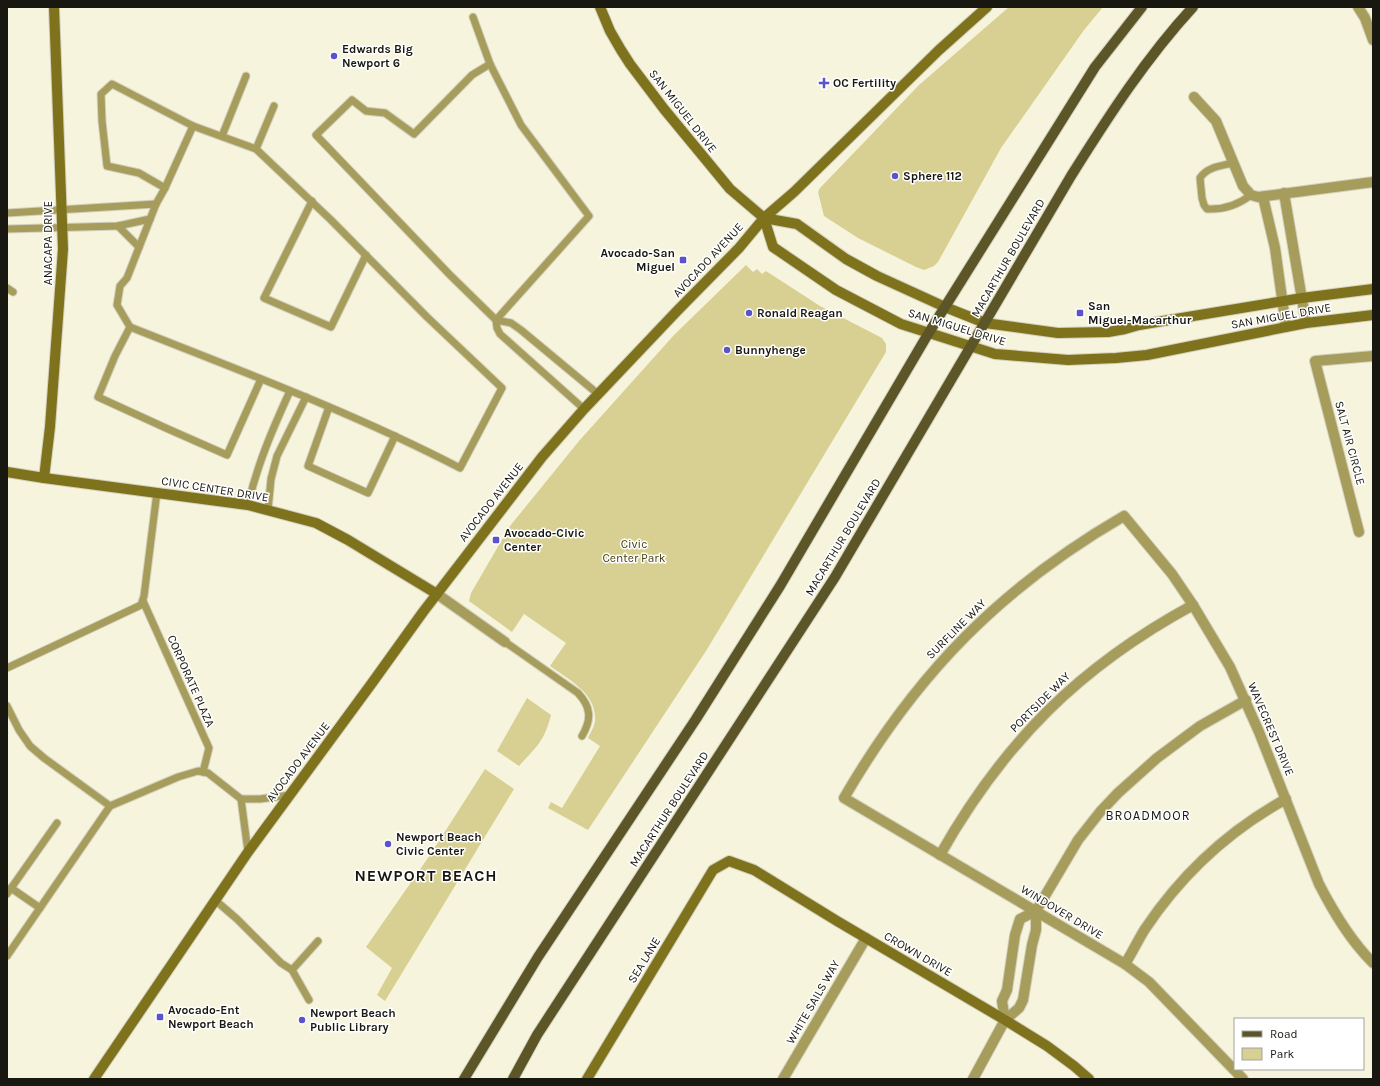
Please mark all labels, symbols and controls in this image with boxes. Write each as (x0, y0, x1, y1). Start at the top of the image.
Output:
place label: Edwards Big Newport 6 (342, 42, 413, 70)
marker: Edwards Big Newport 6 (329, 51, 339, 61)
street label: SAN MIGUEL DRIVE (646, 67, 720, 155)
place label: OC Fertility (833, 76, 896, 90)
marker: OC Fertility (818, 77, 830, 89)
place label: Sphere 112 (903, 169, 962, 183)
marker: Sphere 112 (890, 171, 900, 181)
street label: MACARTHUR BOULEVARD (968, 196, 1048, 320)
street label: ANACAPA DRIVE (41, 201, 55, 285)
street label: AVOCADO AVENUE (670, 220, 746, 300)
place label: Avocado-San Miguel (601, 246, 675, 274)
marker: Avocado-San Miguel (678, 255, 688, 265)
place label: San Miguel-Macarthur (1088, 299, 1192, 327)
street label: SAN MIGUEL DRIVE (1230, 300, 1332, 332)
street label: SAN MIGUEL DRIVE (906, 305, 1008, 349)
place label: Ronald Reagan (757, 306, 843, 320)
marker: Ronald Reagan (744, 308, 754, 318)
marker: San Miguel-Macarthur (1075, 308, 1085, 318)
place label: Bunnyhenge (735, 343, 806, 357)
marker: Bunnyhenge (722, 345, 732, 355)
street label: SALT AIR CIRCLE (1332, 400, 1368, 486)
street label: AVOCADO AVENUE (456, 460, 526, 544)
street label: CIVIC CENTER DRIVE (160, 474, 270, 504)
street label: MACARTHUR BOULEVARD (802, 476, 884, 598)
place label: Avocado-Civic Center (504, 526, 584, 554)
marker: Avocado-Civic Center (491, 535, 501, 545)
park label: Civic Center Park (603, 537, 666, 565)
street label: SURFLINE WAY (923, 596, 989, 662)
street label: CORPORATE PLAZA (164, 633, 218, 729)
street label: PORTSIDE WAY (1007, 669, 1073, 735)
street label: WAVECREST DRIVE (1245, 680, 1297, 778)
street label: AVOCADO AVENUE (263, 719, 333, 805)
street label: MACARTHUR BOULEVARD (626, 749, 712, 869)
district label: BROADMOOR (1105, 808, 1191, 823)
place label: Newport Beach Civic Center (396, 830, 482, 858)
marker: Newport Beach Civic Center (383, 839, 393, 849)
district label: NEWPORT BEACH (354, 866, 498, 885)
street label: WINDOVER DRIVE (1018, 882, 1106, 942)
street label: CROWN DRIVE (881, 929, 955, 979)
street label: SEA LANE (625, 934, 663, 986)
street label: WHITE SAILS WAY (783, 957, 843, 1046)
place label: Avocado-Ent Newport Beach (168, 1003, 254, 1031)
place label: Newport Beach Public Library (310, 1006, 396, 1034)
marker: Avocado-Ent Newport Beach (155, 1012, 165, 1022)
marker: Newport Beach Public Library (297, 1015, 307, 1025)
legend (1234, 1018, 1364, 1070)
text: Road (1270, 1027, 1298, 1041)
text: Park (1270, 1047, 1295, 1061)

